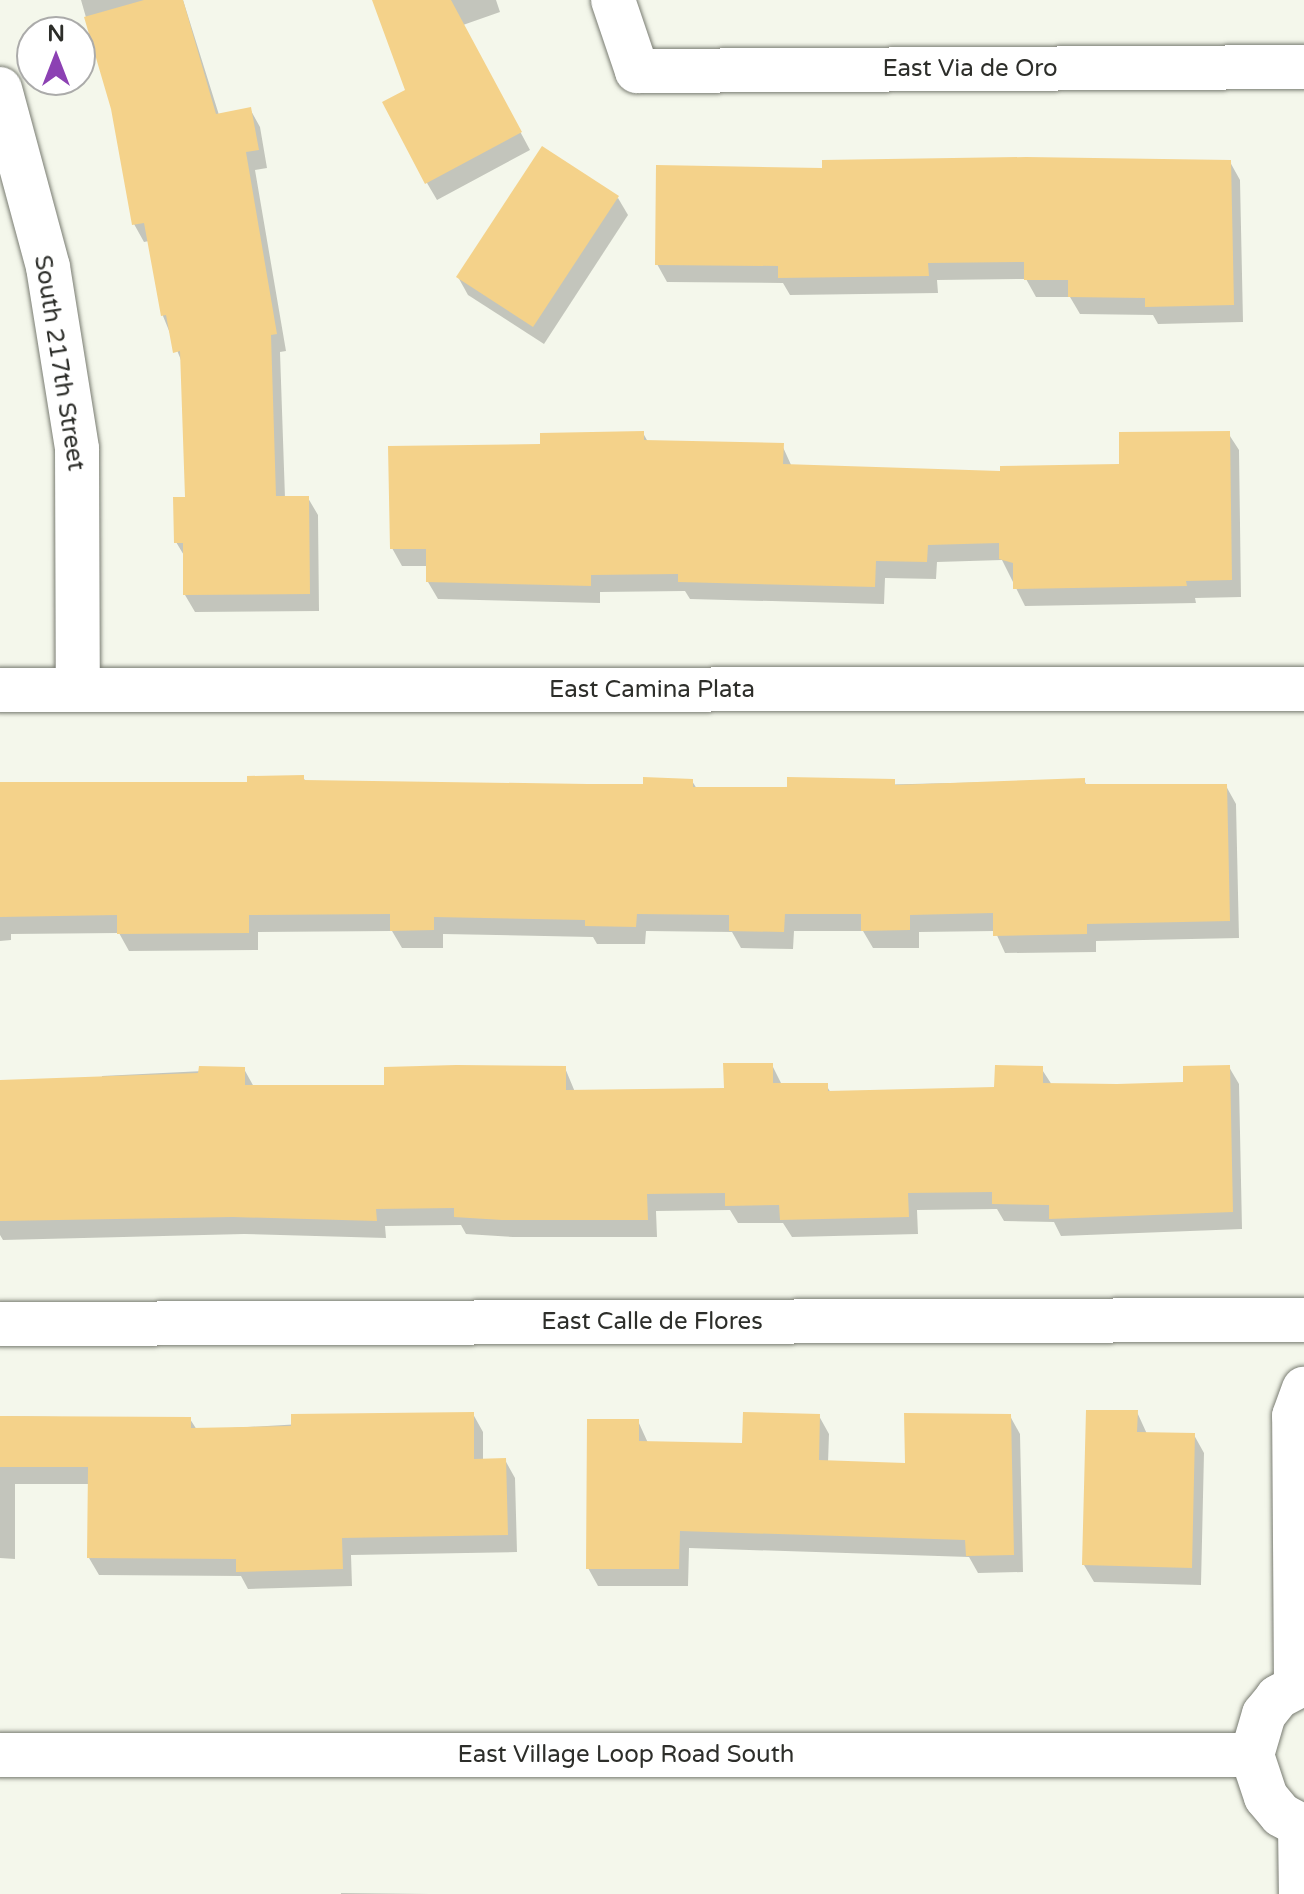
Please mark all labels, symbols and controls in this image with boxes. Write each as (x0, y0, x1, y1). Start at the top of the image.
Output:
north arrow (16, 16, 96, 96)
text: N (47, 21, 65, 47)
street label: East Via de Oro (882, 55, 1058, 83)
street label: South 217th Street (28, 253, 90, 473)
street label: East Camina Plata (549, 676, 755, 704)
street label: East Calle de Flores (541, 1308, 763, 1336)
street label: East Village Loop Road South (458, 1741, 794, 1769)

